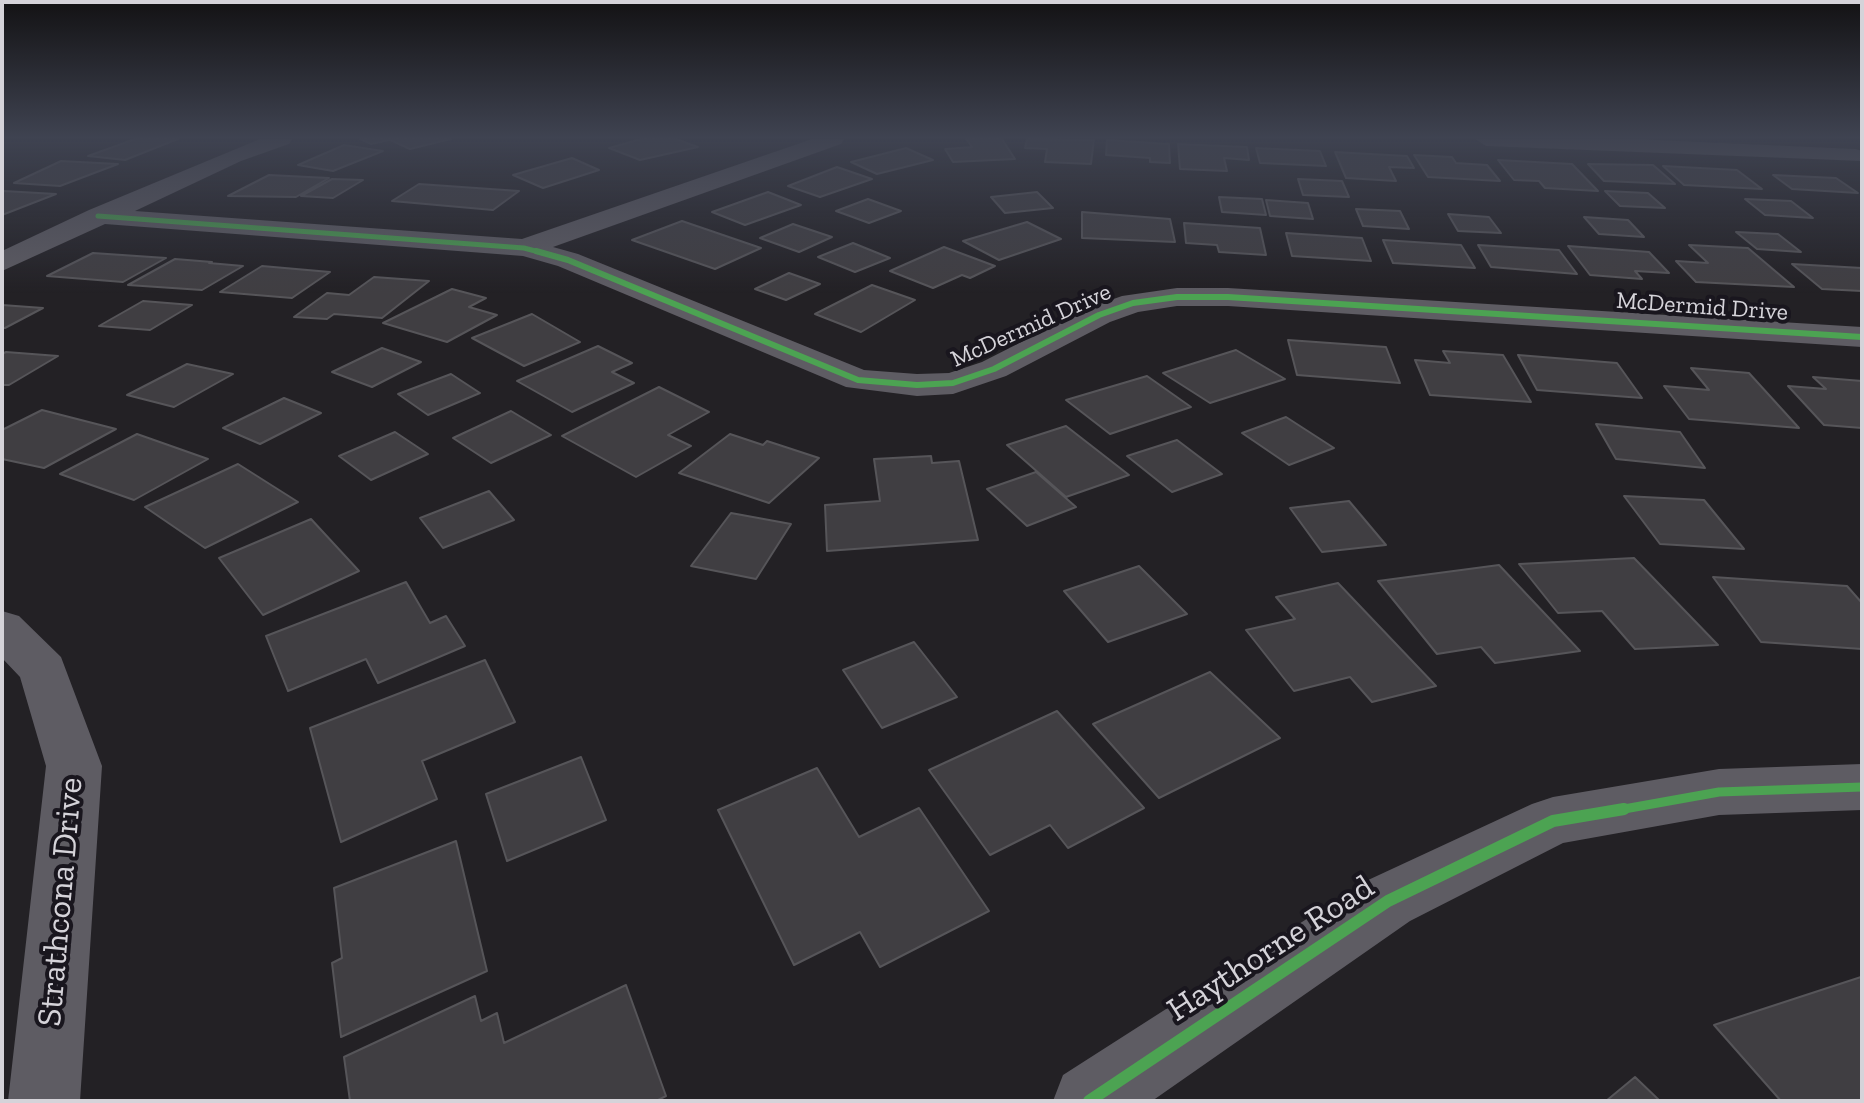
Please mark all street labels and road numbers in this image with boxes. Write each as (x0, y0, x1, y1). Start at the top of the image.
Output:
street label: McDermid Drive (946, 278, 1116, 374)
street label: McDermid Drive (1615, 287, 1789, 327)
street label: Strathcona Drive (30, 776, 92, 1028)
street label: Haythorne Road (1160, 867, 1382, 1031)

